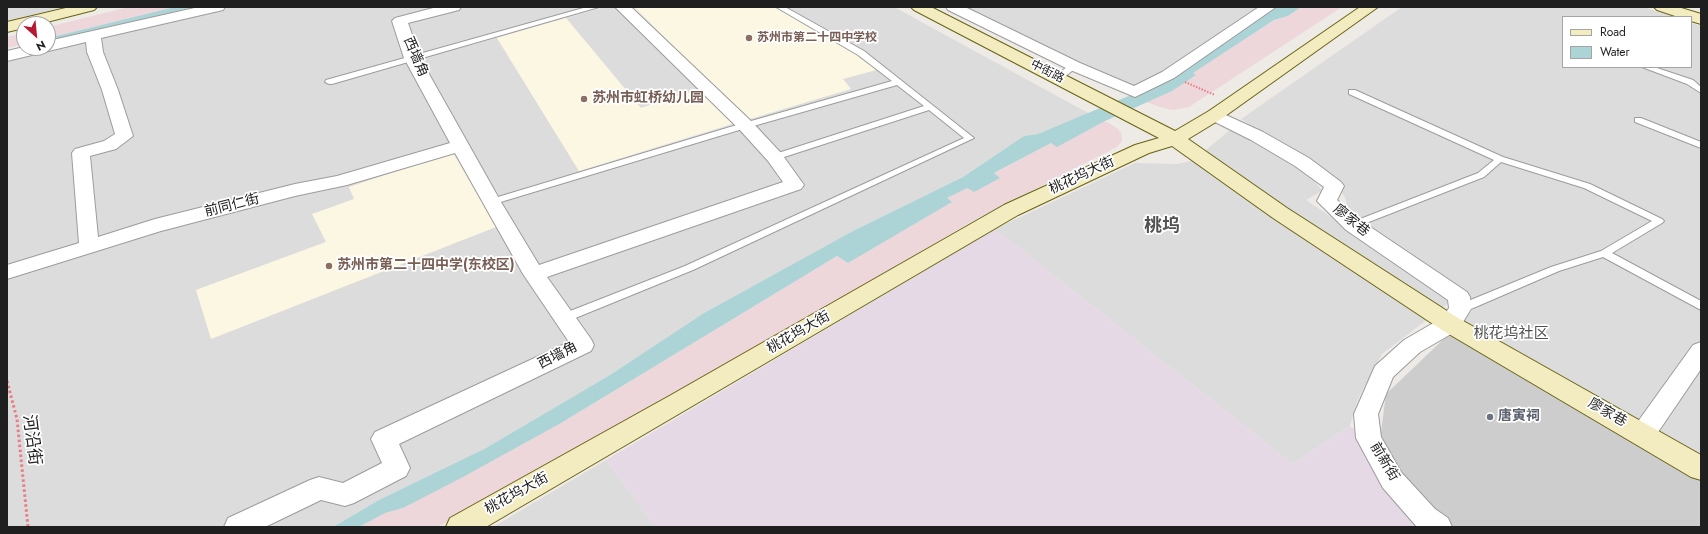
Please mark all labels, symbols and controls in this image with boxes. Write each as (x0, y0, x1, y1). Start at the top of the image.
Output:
north arrow (16, 16, 56, 56)
legend (1562, 16, 1692, 68)
text: Road (1600, 23, 1626, 41)
place label: 苏州市第二十四中学校 (757, 31, 877, 45)
marker: 苏州市第二十四中学校 (744, 33, 754, 43)
street label: 西墙角 (399, 34, 431, 80)
text: N (33, 37, 49, 55)
text: Water (1600, 43, 1630, 61)
street label: 中街路 (1028, 57, 1066, 87)
place label: 苏州市虹桥幼儿园 (592, 91, 704, 107)
marker: 苏州市虹桥幼儿园 (579, 94, 589, 104)
street label: 桃花坞大街 (1047, 154, 1117, 198)
street label: 前同仁街 (203, 191, 261, 221)
street label: 廖家巷 (1329, 201, 1373, 241)
district label: 桃坞 (1144, 216, 1180, 238)
place label: 苏州市第二十四中学(东校区) (337, 258, 515, 274)
marker: 苏州市第二十四中学(东校区) (324, 261, 334, 271)
street label: 桃花坞大街 (764, 308, 834, 358)
district label: 桃花坞社区 (1474, 325, 1548, 343)
street label: 西墙角 (535, 339, 581, 373)
street label: 廖家巷 (1585, 395, 1629, 431)
place label: 唐寅祠 (1498, 409, 1540, 425)
marker: 唐寅祠 (1485, 412, 1495, 422)
street label: 河沿街 (18, 413, 44, 467)
street label: 前新街 (1366, 440, 1402, 484)
street label: 桃花坞大街 (482, 470, 552, 518)

